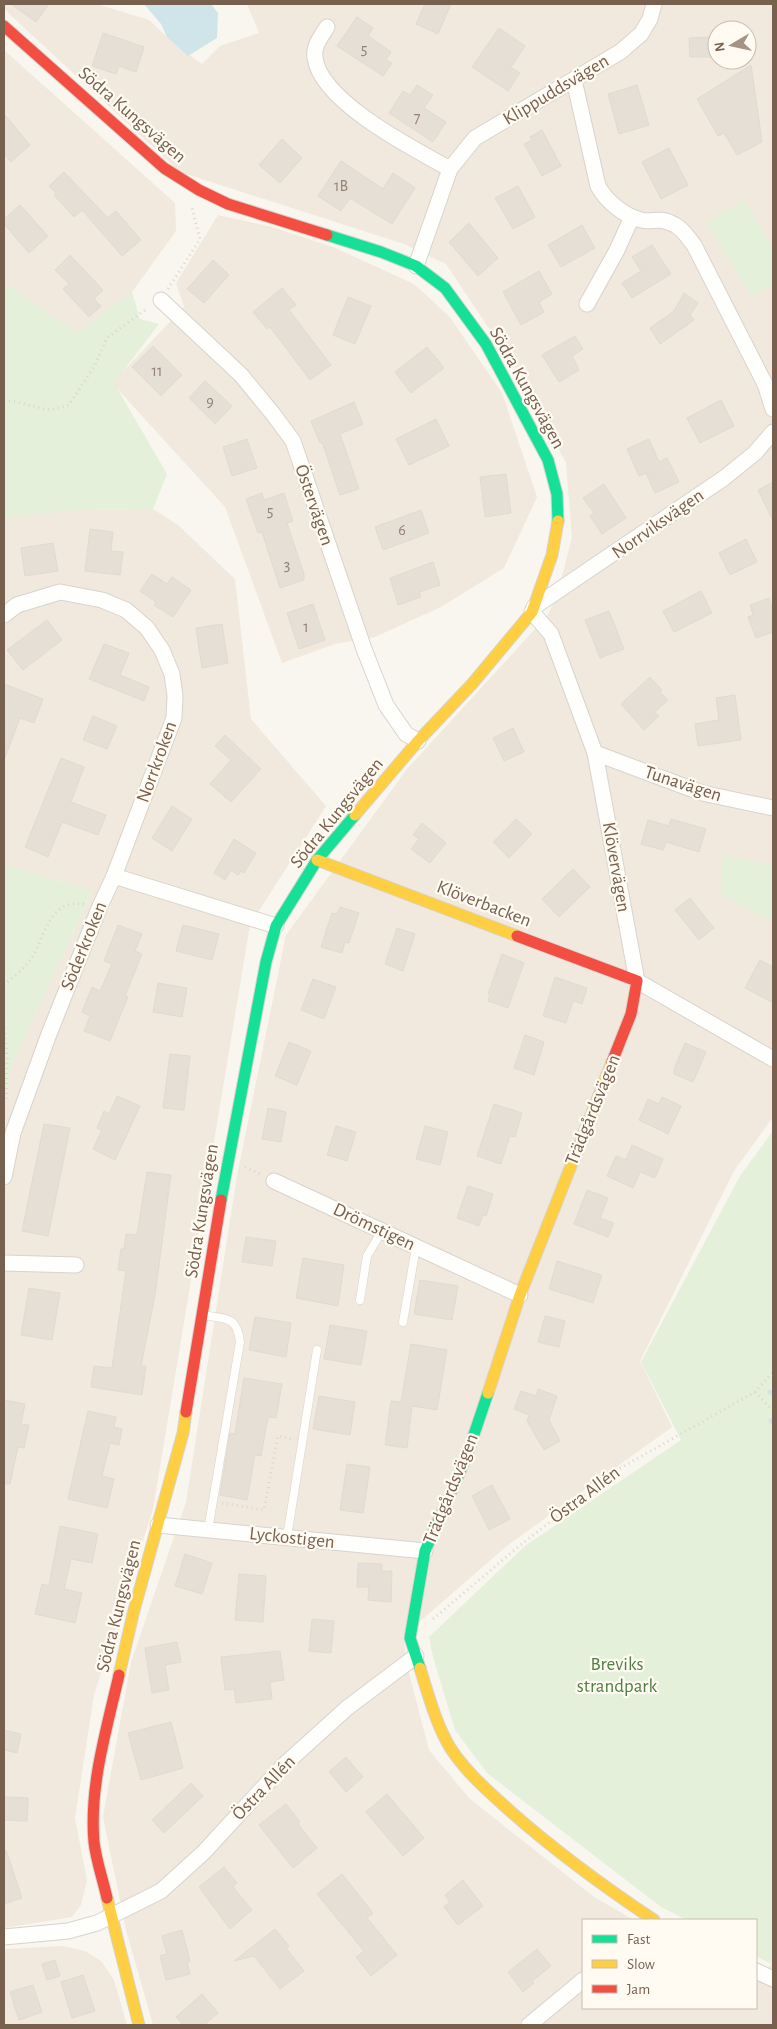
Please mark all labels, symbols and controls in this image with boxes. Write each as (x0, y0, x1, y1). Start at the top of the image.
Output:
north arrow (707, 20, 757, 70)
house number: 5 (361, 41, 367, 57)
text: N (712, 41, 728, 53)
street label: Klippuddsvägen (500, 51, 612, 129)
street label: Södra Kungsvägen (75, 63, 189, 167)
house number: 7 (414, 110, 421, 126)
house number: 1B (334, 178, 348, 194)
street label: Södra Kungsvägen (486, 324, 568, 452)
house number: 11 (151, 363, 163, 379)
house number: 9 (206, 394, 214, 410)
street label: Östervägen (291, 462, 338, 548)
street label: Norrviksvägen (609, 486, 707, 562)
house number: 5 (267, 503, 273, 519)
house number: 6 (398, 522, 406, 538)
house number: 3 (284, 557, 290, 573)
house number: 1 (303, 619, 309, 635)
street label: Norrkroken (134, 719, 180, 805)
street label: Södra Kungsvägen (287, 754, 387, 872)
street label: Tunavägen (642, 763, 724, 805)
street label: Klövervägen (599, 820, 633, 914)
street label: Klöverbacken (434, 877, 534, 931)
street label: Söderkroken (58, 899, 110, 993)
street label: Trädgårdsvägen (562, 1052, 624, 1168)
street label: Södra Kungsvägen (182, 1143, 222, 1279)
street label: Drömstigen (330, 1200, 418, 1254)
street label: Trädgårdsvägen (420, 1431, 482, 1547)
street label: Östra Allén (546, 1462, 623, 1527)
street label: Lyckostigen (248, 1524, 336, 1552)
street label: Södra Kungsvägen (93, 1538, 145, 1674)
park label: Breviks strandpark (577, 1655, 658, 1696)
street label: Östra Allén (228, 1751, 299, 1824)
legend (582, 1919, 757, 2009)
text: Fast (627, 1932, 651, 1947)
text: Slow (627, 1957, 655, 1972)
text: Jam (627, 1982, 650, 1997)

